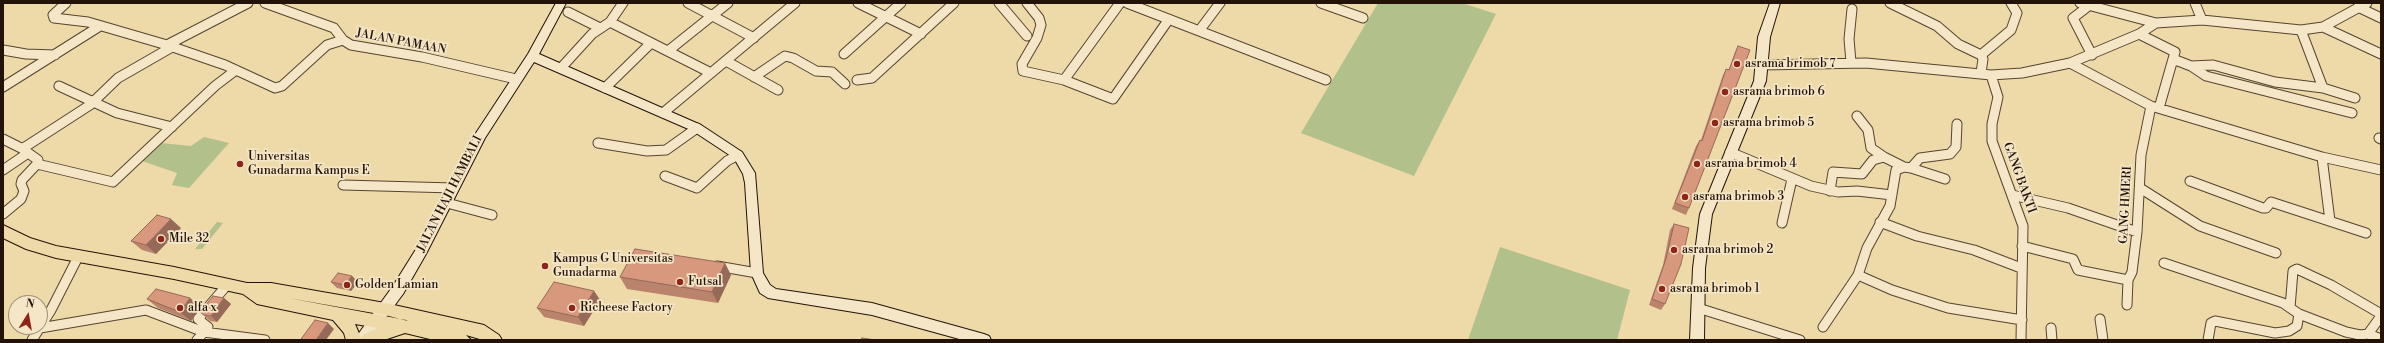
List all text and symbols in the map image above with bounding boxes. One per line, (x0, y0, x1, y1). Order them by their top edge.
street label: JALAN PAMAAN (355, 26, 447, 58)
place label: asrama brimob 7 (1745, 57, 1835, 71)
marker: asrama brimob 7 (1732, 59, 1742, 69)
place label: asrama brimob 6 (1733, 85, 1825, 99)
marker: asrama brimob 6 (1720, 87, 1730, 97)
place label: asrama brimob 5 (1723, 116, 1814, 130)
marker: asrama brimob 5 (1710, 118, 1720, 128)
street label: JALAN HAJI HAMBALI (414, 133, 486, 255)
street label: GANG BAKTI (1999, 140, 2039, 216)
place label: Universitas Gunadarma Kampus E (248, 150, 370, 178)
place label: asrama brimob 4 (1705, 157, 1797, 171)
marker: Universitas Gunadarma Kampus E (235, 159, 245, 169)
marker: asrama brimob 4 (1692, 159, 1702, 169)
street label: GANG HMERI (2117, 166, 2135, 244)
place label: asrama brimob 3 (1693, 190, 1784, 204)
marker: asrama brimob 3 (1680, 192, 1690, 202)
place label: Mile 32 (169, 232, 209, 246)
marker: Mile 32 (156, 234, 166, 244)
place label: asrama brimob 2 (1682, 243, 1773, 257)
marker: asrama brimob 2 (1669, 245, 1679, 255)
place label: Kampus G Universitas Gunadarma (553, 252, 673, 280)
marker: Kampus G Universitas Gunadarma (540, 261, 550, 271)
place label: Futsal (688, 275, 722, 289)
marker: Futsal (675, 277, 685, 287)
place label: Golden Lamian (355, 278, 438, 292)
marker: Golden Lamian (342, 280, 352, 290)
place label: asrama brimob 1 (1670, 282, 1760, 296)
marker: asrama brimob 1 (1657, 284, 1667, 294)
north arrow (8, 295, 48, 335)
text: N (24, 296, 36, 312)
place label: alfa x (188, 301, 217, 315)
place label: Richeese Factory (580, 301, 673, 315)
marker: alfa x (175, 303, 185, 313)
marker: Richeese Factory (567, 303, 577, 313)

